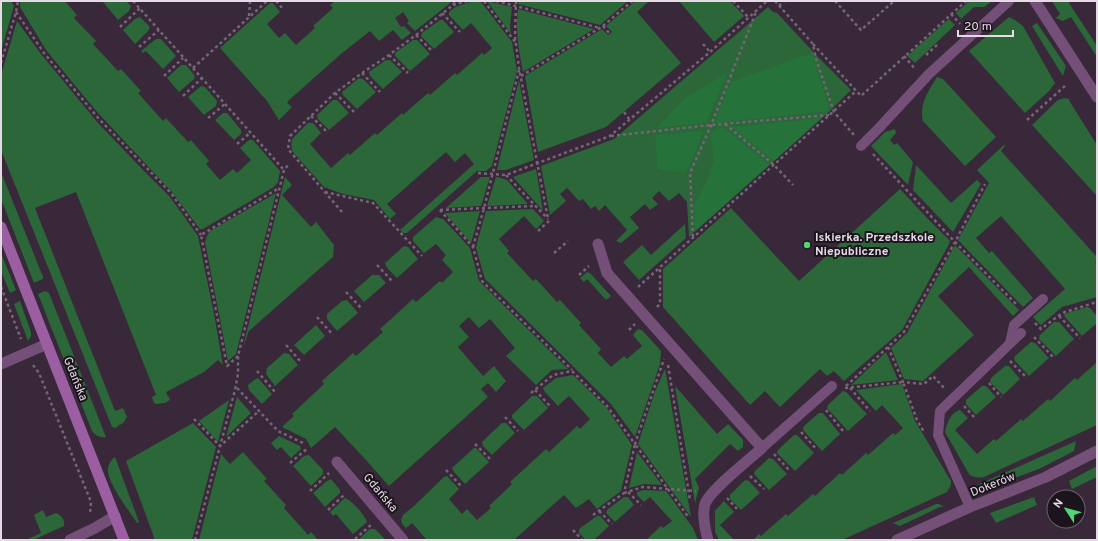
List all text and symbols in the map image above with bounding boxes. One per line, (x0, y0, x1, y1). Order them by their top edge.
scale bar (958, 12, 1013, 38)
text: 20 m (964, 19, 992, 35)
place label: Iskierka. Przedszkole Niepubliczne (815, 230, 934, 260)
marker: Iskierka. Przedszkole Niepubliczne (802, 240, 812, 250)
street label: Gdańska (59, 355, 91, 403)
street label: Dokerów (968, 469, 1018, 501)
street label: Gdańska (359, 470, 401, 516)
north arrow (1046, 489, 1086, 529)
text: N (1051, 496, 1067, 511)

